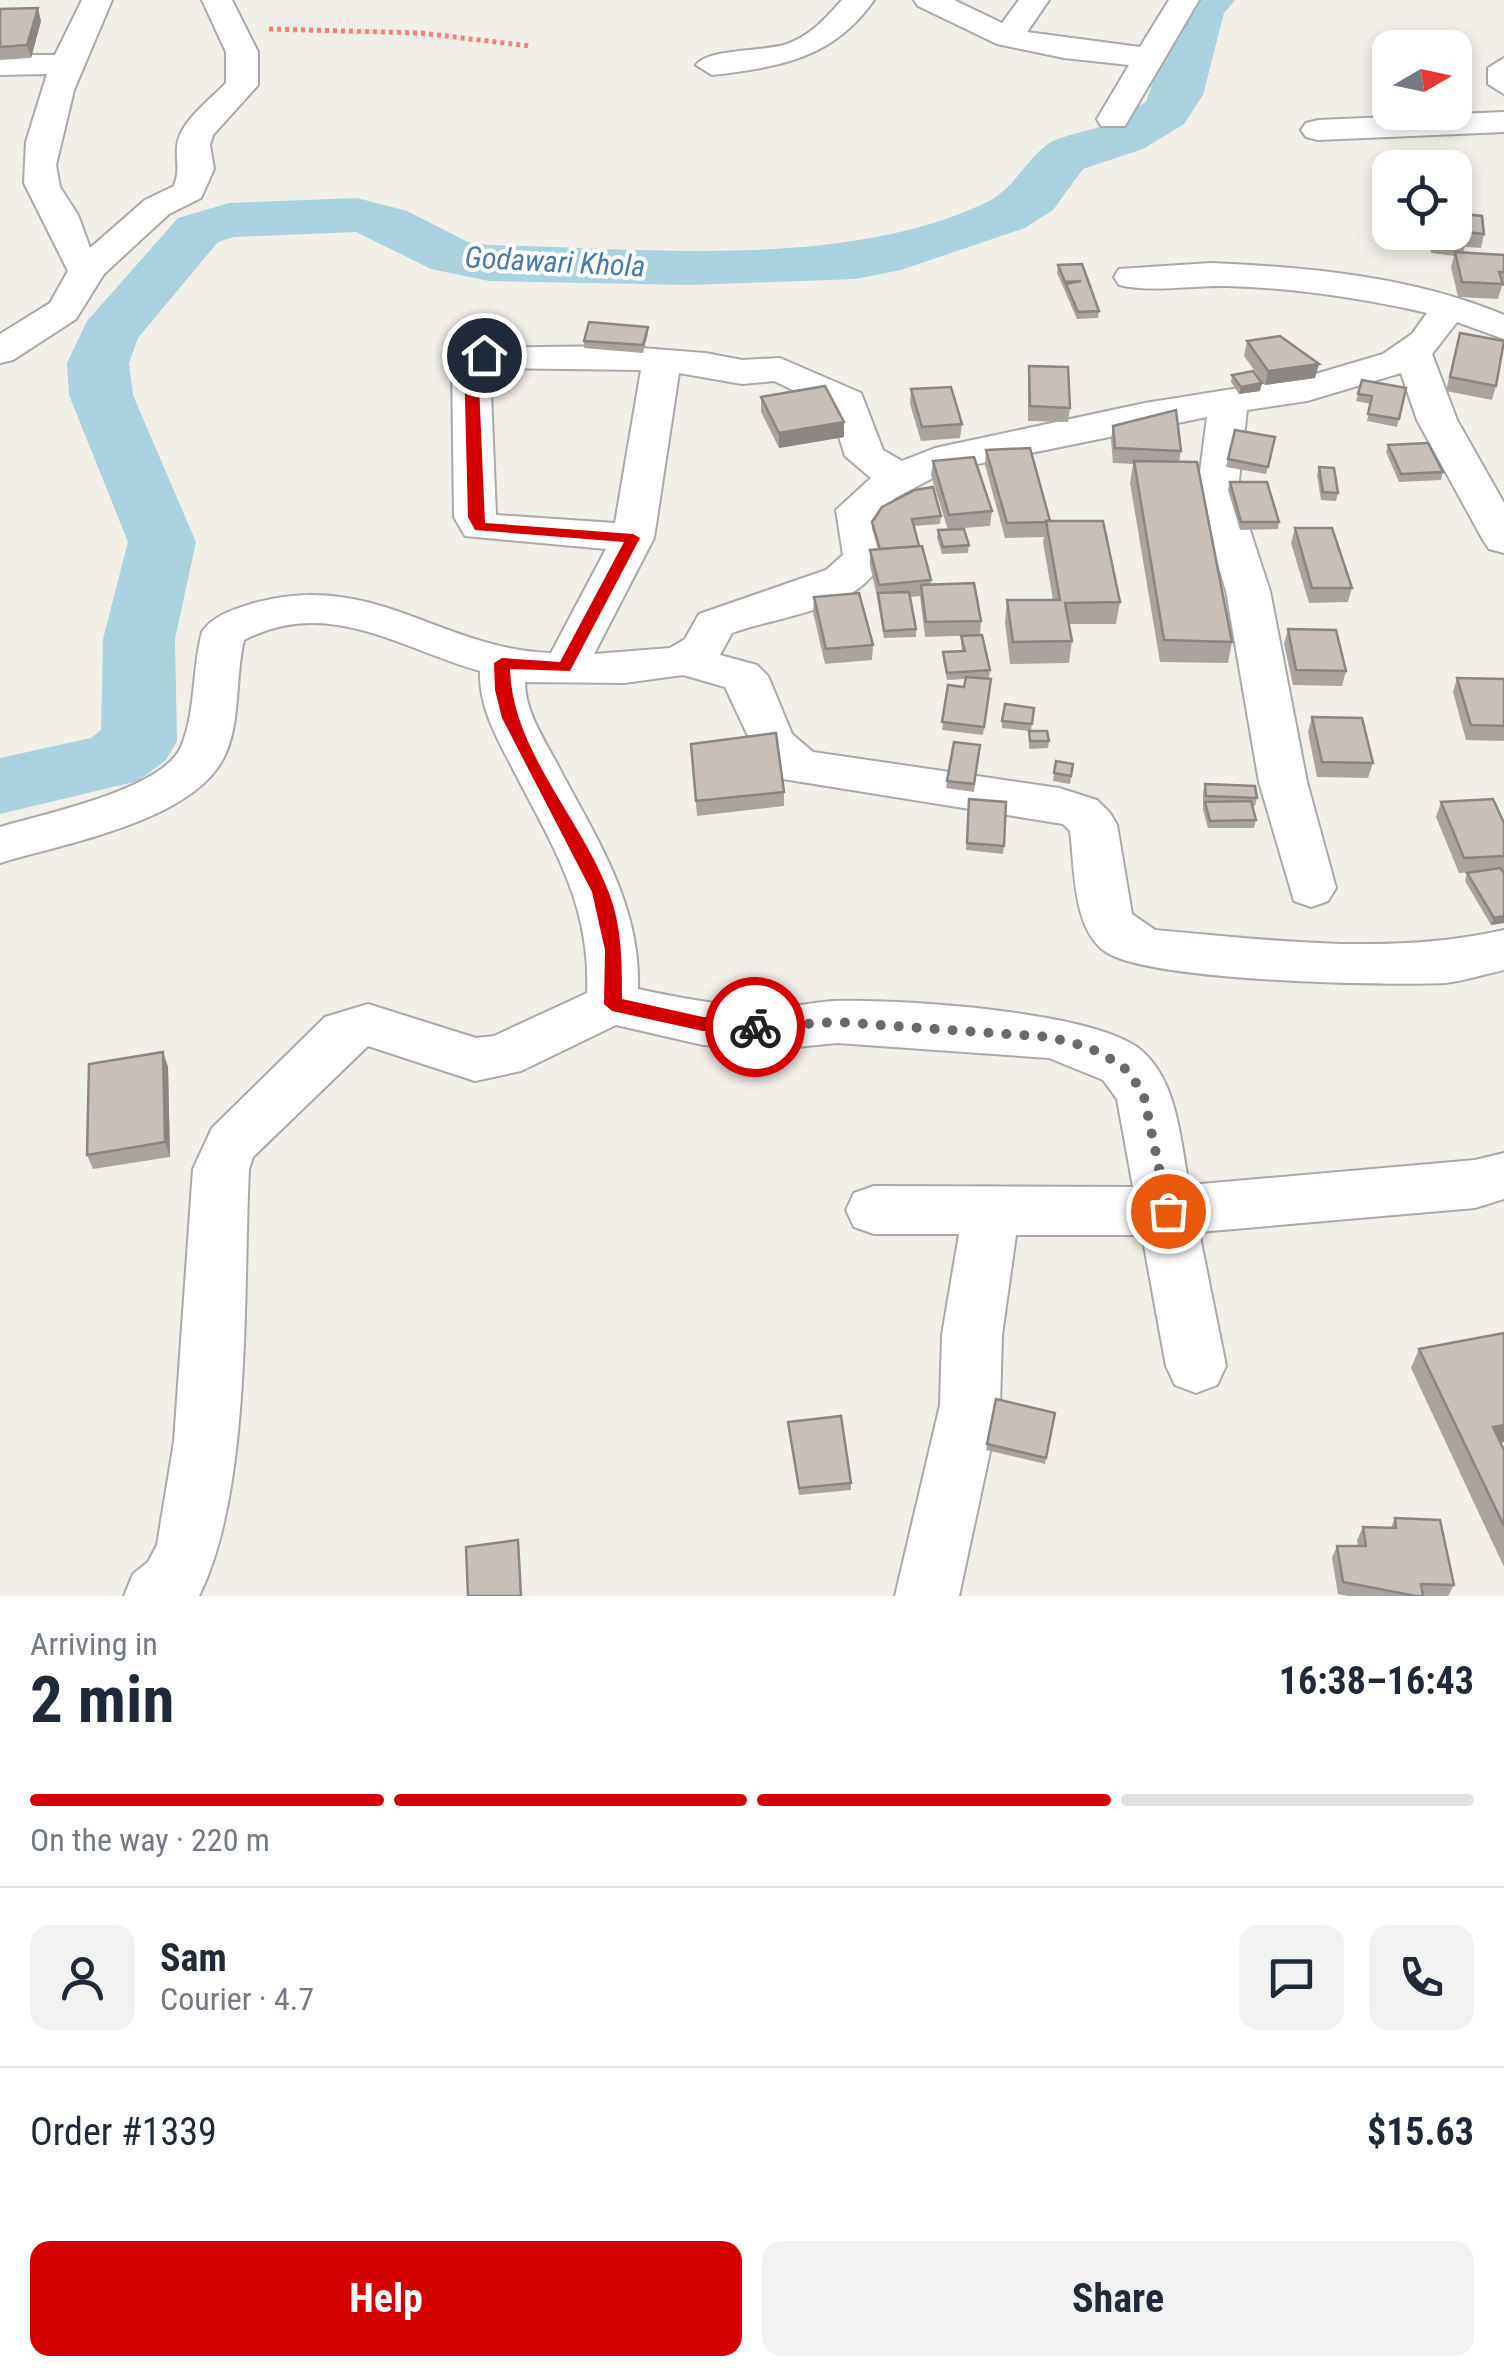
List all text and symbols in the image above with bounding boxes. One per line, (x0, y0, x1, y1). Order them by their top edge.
north arrow (1372, 30, 1472, 130)
map controls (1372, 30, 1472, 250)
button: locate (1372, 150, 1472, 250)
water label: Godawari Khola (464, 239, 646, 284)
pin (442, 313, 527, 398)
icon: home (457, 328, 512, 383)
courier (705, 977, 805, 1077)
icon: bike (728, 1000, 783, 1055)
pin (1126, 1169, 1211, 1254)
icon: bag (1141, 1184, 1196, 1239)
text: Arriving in (30, 1625, 158, 1663)
text: 16:38–16:43 (1279, 1659, 1474, 1703)
text: 2 min (30, 1662, 174, 1738)
text: On the way · 220 m (30, 1821, 270, 1859)
button: person (30, 1925, 135, 2030)
button: chat (1239, 1925, 1344, 2030)
button: phone (1369, 1925, 1474, 2030)
text: Sam (160, 1936, 227, 1980)
text: Courier · 4.7 (160, 1980, 314, 2018)
text: Order #1339 (30, 2110, 217, 2154)
text: $15.63 (1367, 2110, 1474, 2154)
button: Help (30, 2241, 742, 2356)
button: Share (762, 2241, 1474, 2356)

